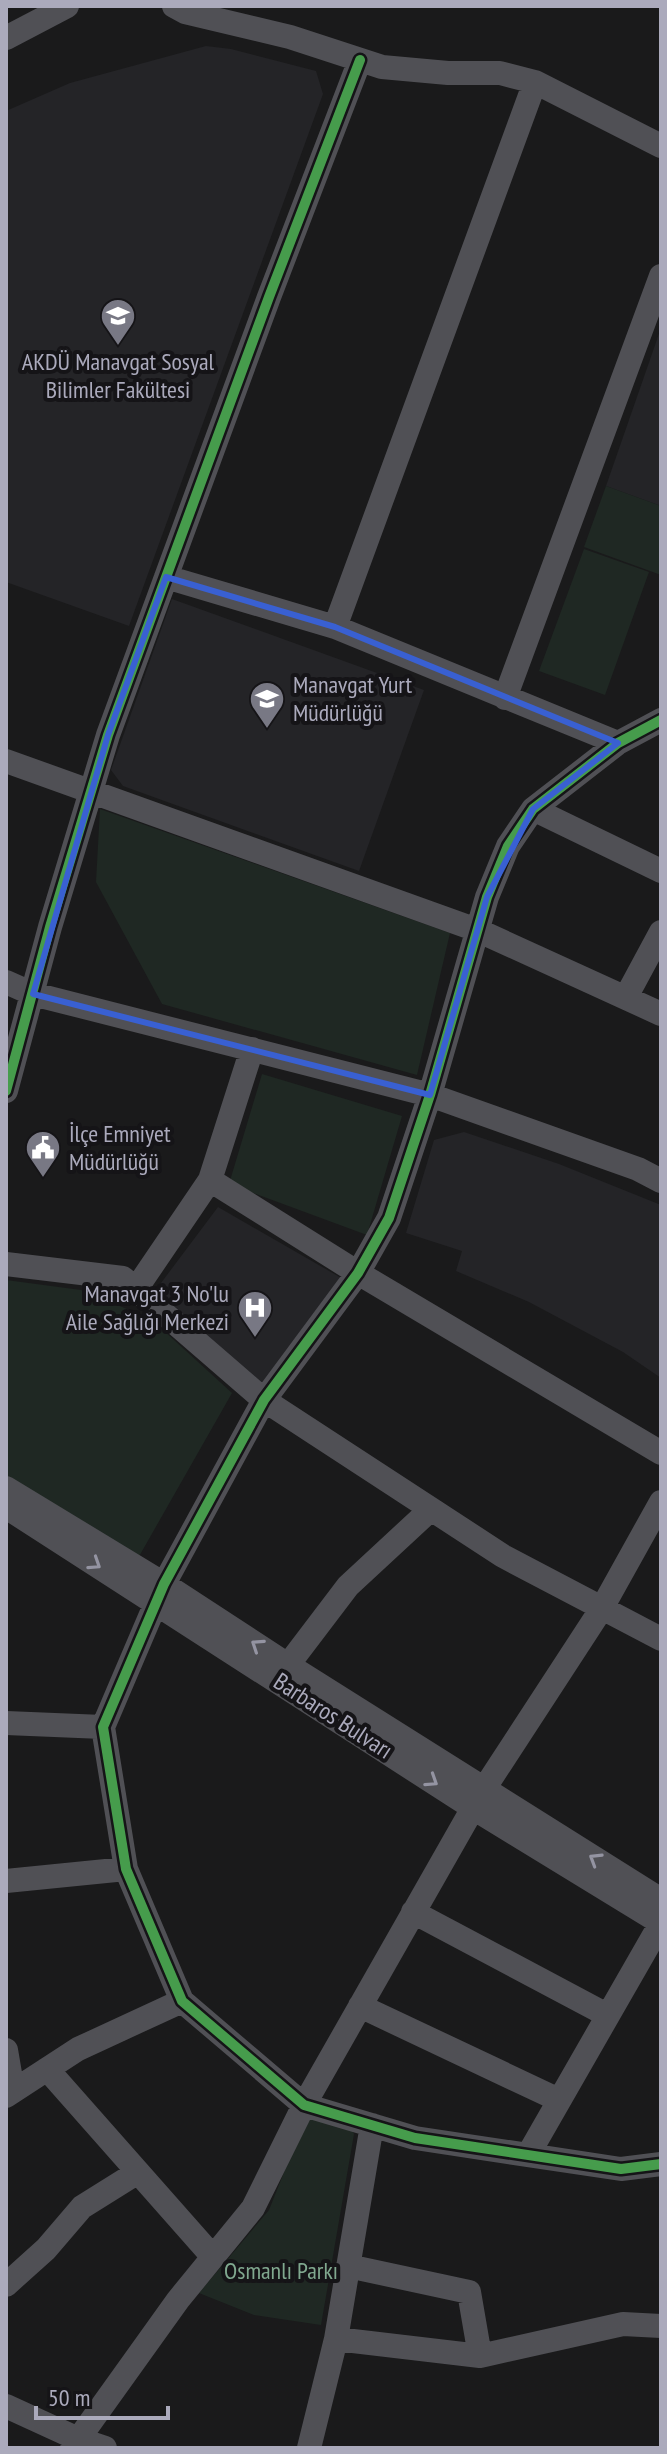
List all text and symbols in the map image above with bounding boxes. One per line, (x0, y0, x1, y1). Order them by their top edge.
school or university icon: AKDÜ Manavgat Sosyal Bilimler Fakültesi (99, 297, 137, 347)
place label: AKDÜ Manavgat Sosyal Bilimler Fakültesi (22, 346, 215, 405)
place label: Manavgat Yurt Müdürlüğü (293, 669, 413, 728)
school or university icon: Manavgat Yurt Müdürlüğü (248, 680, 286, 730)
place label: İlçe Emniyet Müdürlüğü (69, 1118, 171, 1177)
public building icon: İlçe Emniyet Müdürlüğü (24, 1129, 62, 1179)
place label: Manavgat 3 No'lu Aile Sağlığı Merkezi (66, 1278, 229, 1337)
hospital icon: Manavgat 3 No'lu Aile Sağlığı Merkezi (236, 1289, 274, 1339)
one-way arrow (87, 1555, 101, 1570)
one-way arrow (251, 1640, 266, 1655)
street label: Barbaros Bulvarı (268, 1666, 399, 1766)
one-way arrow (423, 1771, 438, 1786)
one-way arrow (589, 1853, 604, 1869)
park label: Osmanlı Parkı (224, 2255, 338, 2286)
scale bar (36, 2370, 168, 2420)
text: 50 m (48, 2382, 90, 2413)

